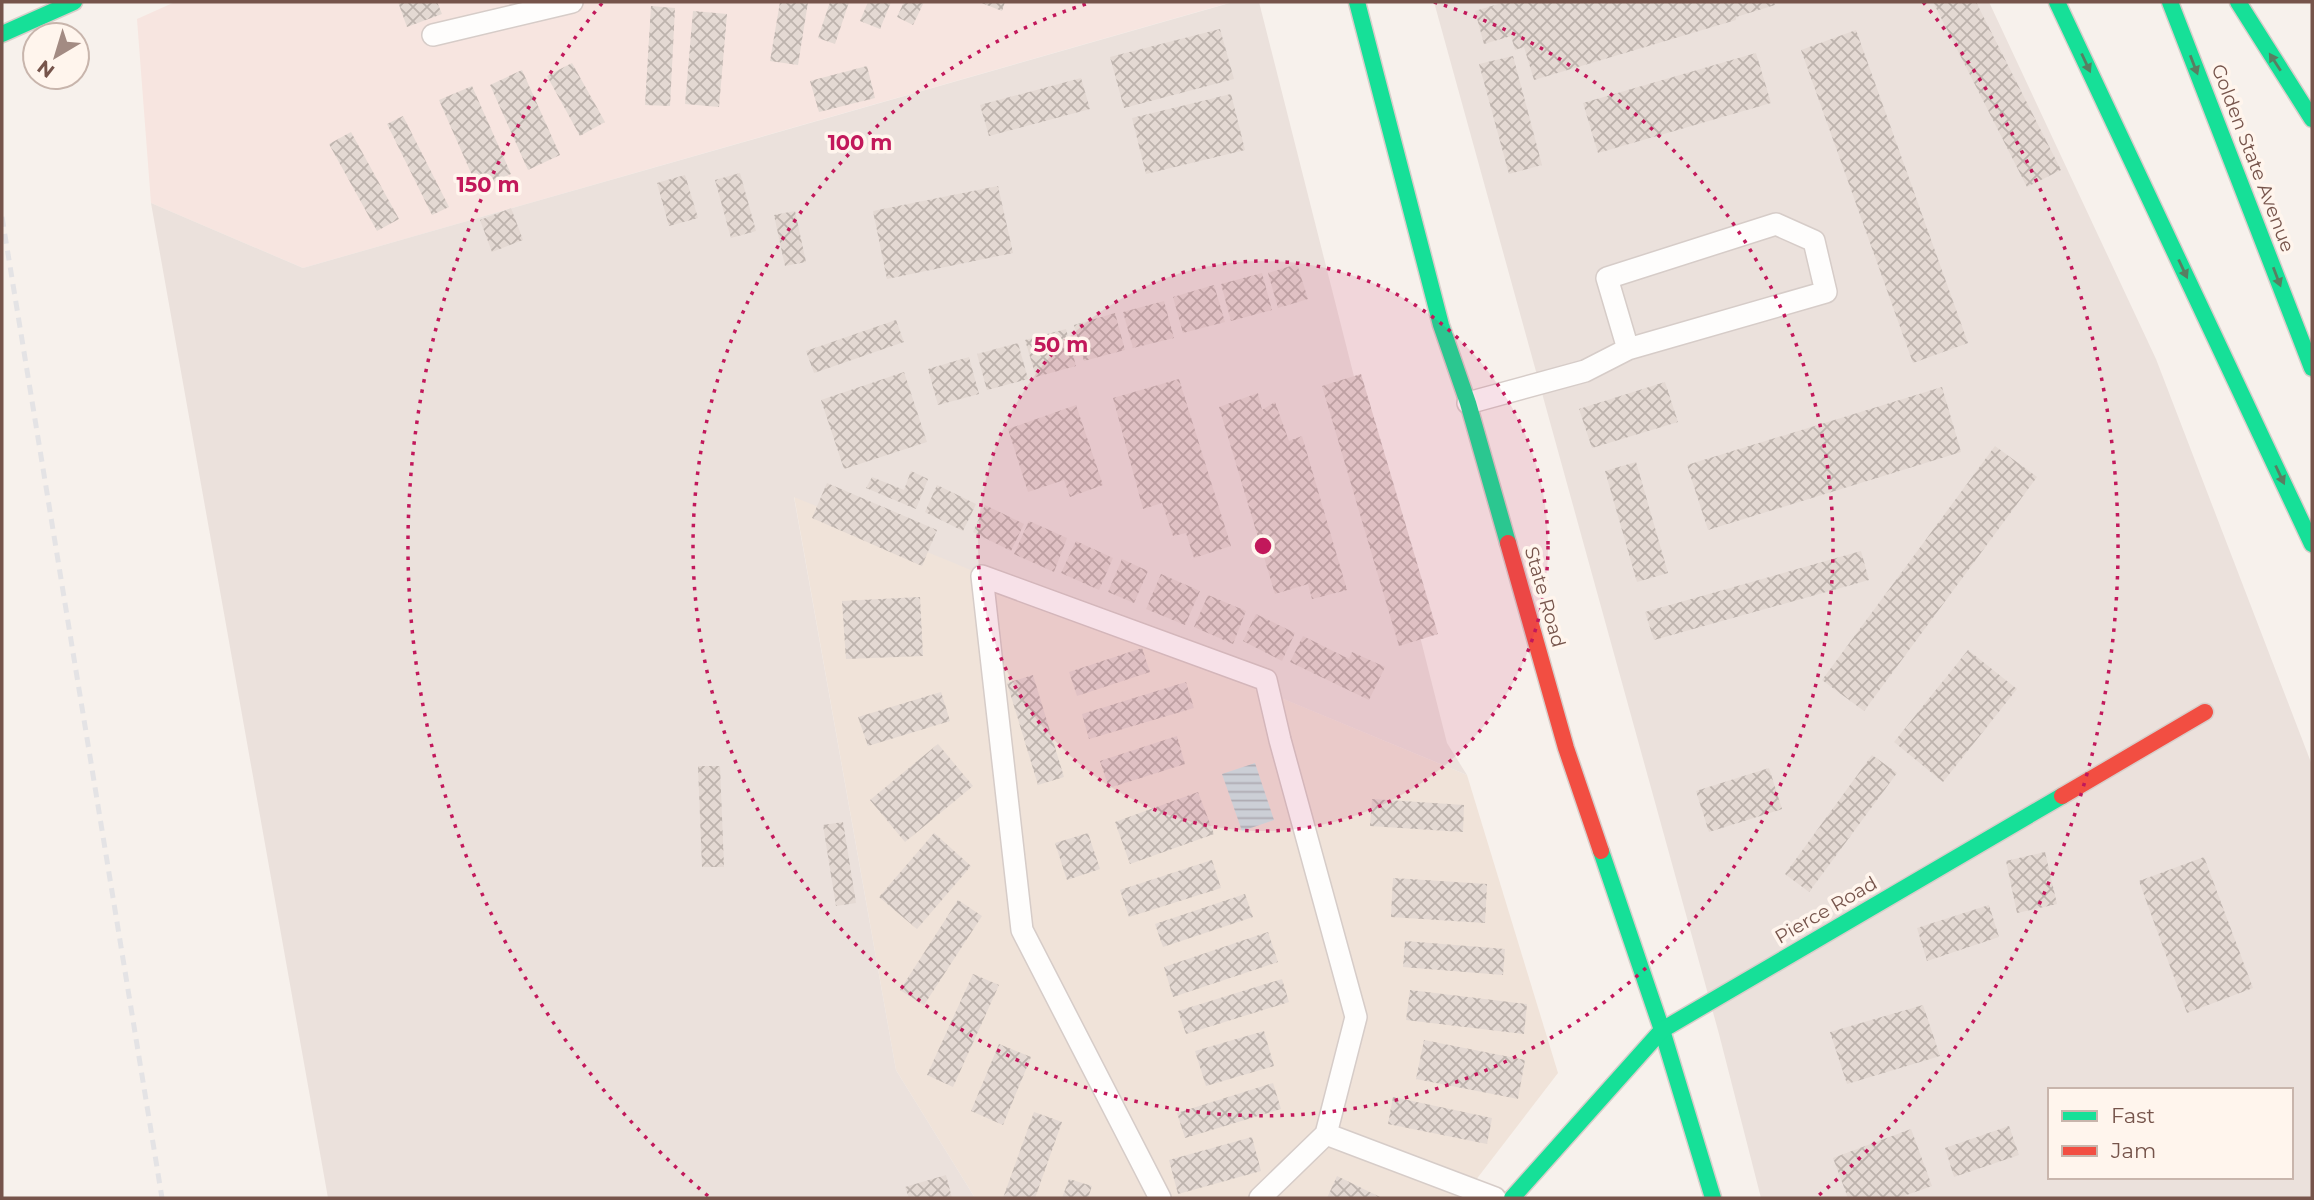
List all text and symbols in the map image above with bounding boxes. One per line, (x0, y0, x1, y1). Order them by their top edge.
north arrow (21, 21, 91, 91)
one-way arrow (2081, 53, 2092, 74)
one-way arrow (2268, 53, 2281, 72)
text: N (33, 55, 59, 83)
one-way arrow (2189, 55, 2200, 76)
street label: Golden State Avenue (2206, 61, 2300, 255)
text: 100 m (828, 130, 892, 155)
text: 150 m (457, 172, 519, 197)
one-way arrow (2177, 259, 2189, 279)
one-way arrow (2271, 267, 2282, 288)
text: 50 m (1034, 332, 1088, 357)
one-way arrow (2274, 465, 2286, 485)
centre of rings (1251, 534, 1275, 558)
street label: State Road (1520, 544, 1570, 650)
street label: Pierce Road (1771, 871, 1881, 949)
legend (2048, 1088, 2293, 1179)
text: Fast (2111, 1103, 2155, 1128)
text: Jam (2110, 1138, 2156, 1163)

